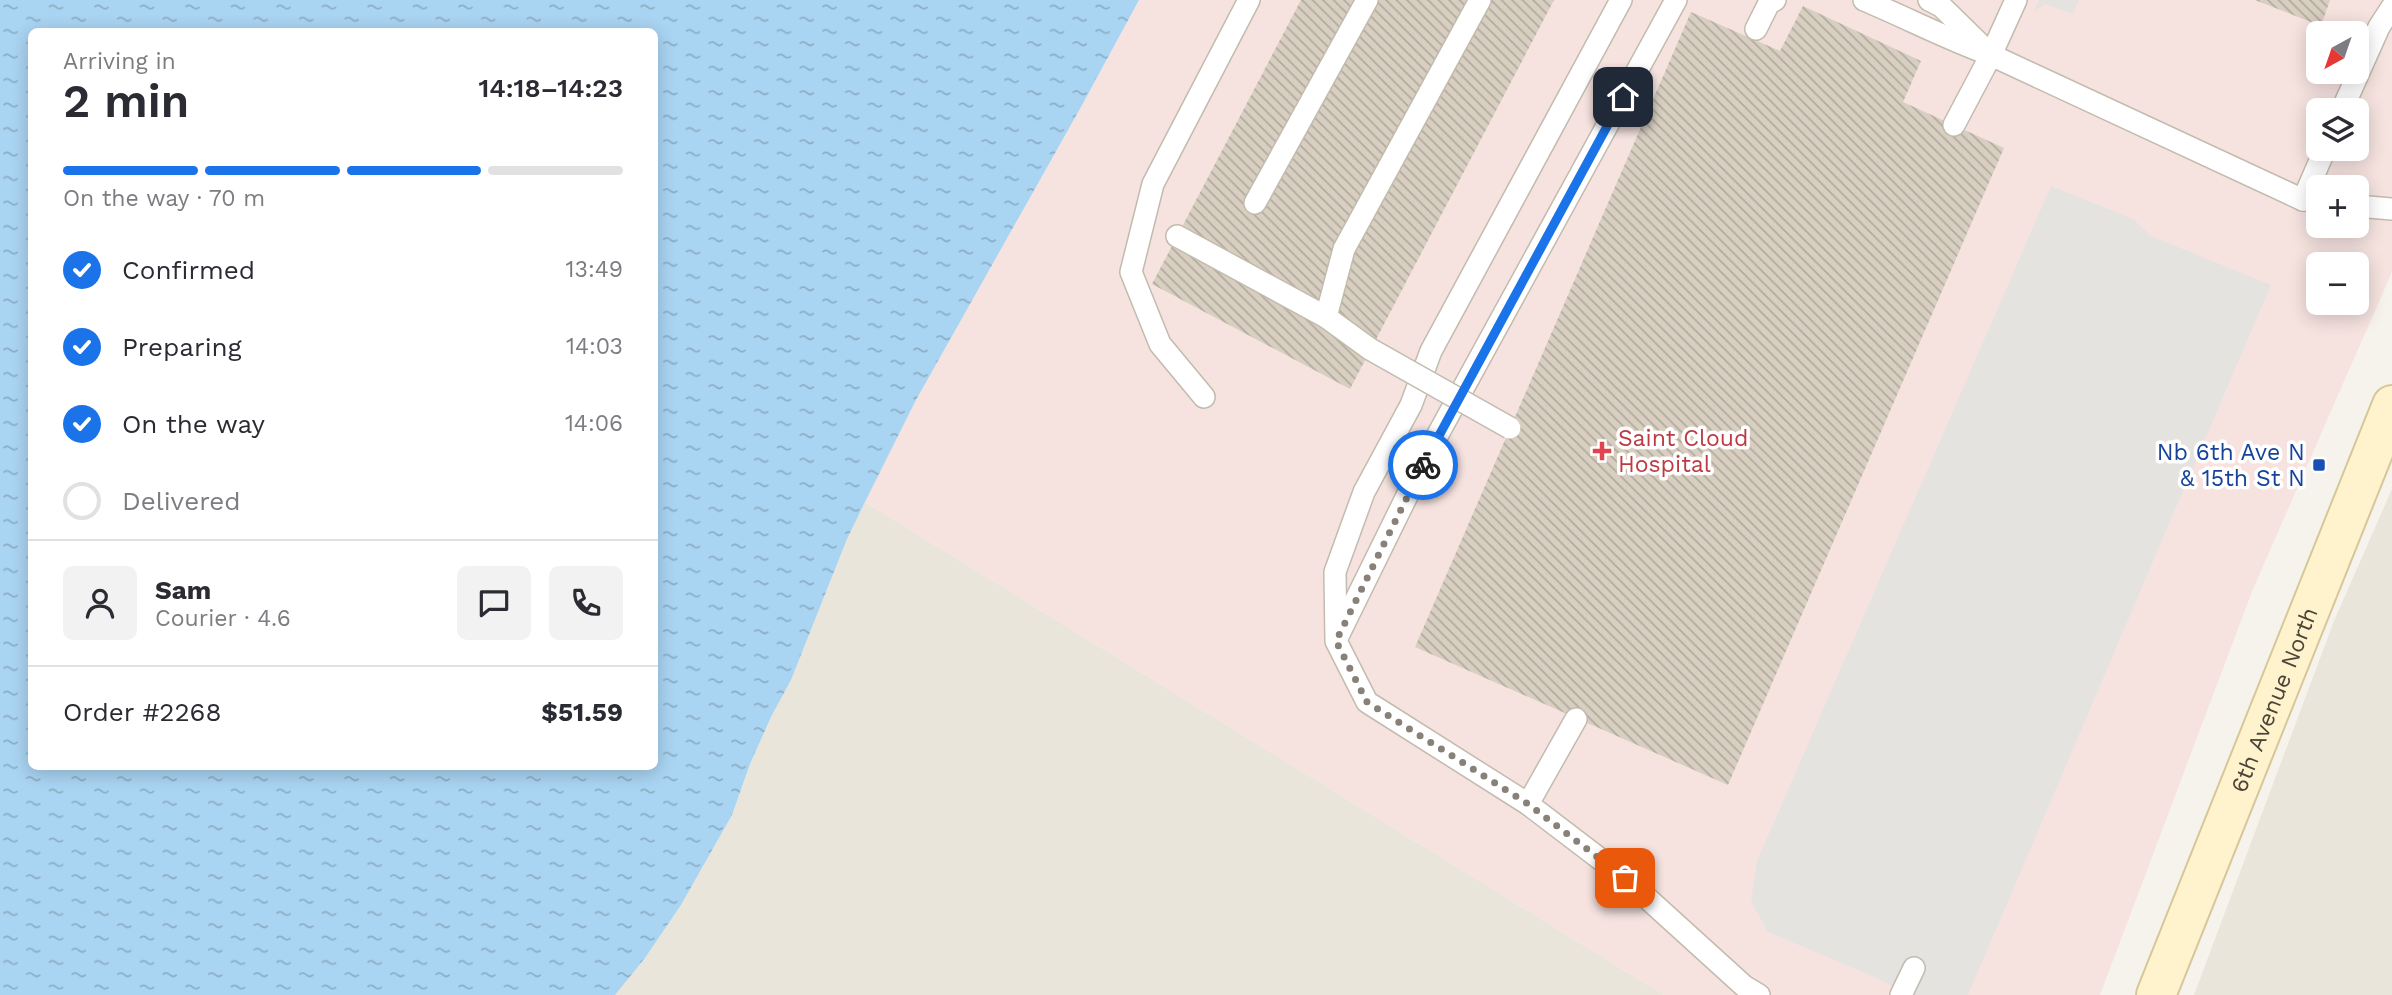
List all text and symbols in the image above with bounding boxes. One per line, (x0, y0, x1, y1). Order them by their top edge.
north arrow (2306, 21, 2370, 84)
map controls (2306, 21, 2369, 315)
text: Arriving in (63, 48, 176, 75)
pin (1593, 67, 1653, 127)
text: 14:18–14:23 (479, 73, 623, 103)
text: 2 min (63, 74, 189, 128)
icon: home (1604, 78, 1642, 116)
button: layers (2306, 98, 2369, 161)
button: + (2306, 175, 2369, 238)
text: On the way · 70 m (63, 185, 265, 212)
icon: check (63, 251, 101, 289)
button: − (2306, 252, 2369, 315)
text: Confirmed (122, 255, 255, 285)
text: 13:49 (566, 256, 623, 283)
icon: check (63, 328, 101, 366)
text: Preparing (122, 332, 242, 362)
text: 14:03 (566, 333, 623, 360)
icon: check (63, 405, 101, 443)
text: On the way (122, 409, 265, 439)
text: 14:06 (565, 410, 623, 437)
place label: Saint Cloud Hospital (1618, 425, 1748, 478)
courier (1388, 430, 1458, 500)
place label: Nb 6th Ave N & 15th St N (2157, 439, 2305, 492)
marker: Saint Cloud Hospital (1592, 441, 1612, 461)
icon: bike (1404, 446, 1442, 484)
marker: Nb 6th Ave N & 15th St N (2311, 457, 2327, 473)
text: Delivered (122, 486, 241, 516)
button: person (63, 566, 137, 640)
button: chat (457, 566, 531, 640)
button: phone (549, 566, 623, 640)
text: Sam (155, 575, 211, 605)
street label: 6th Avenue North (2225, 603, 2324, 796)
text: Courier · 4.6 (155, 605, 291, 632)
text: Order #2268 (63, 697, 221, 727)
text: $51.59 (541, 697, 623, 727)
pin (1595, 848, 1655, 908)
icon: bag (1606, 859, 1644, 897)

